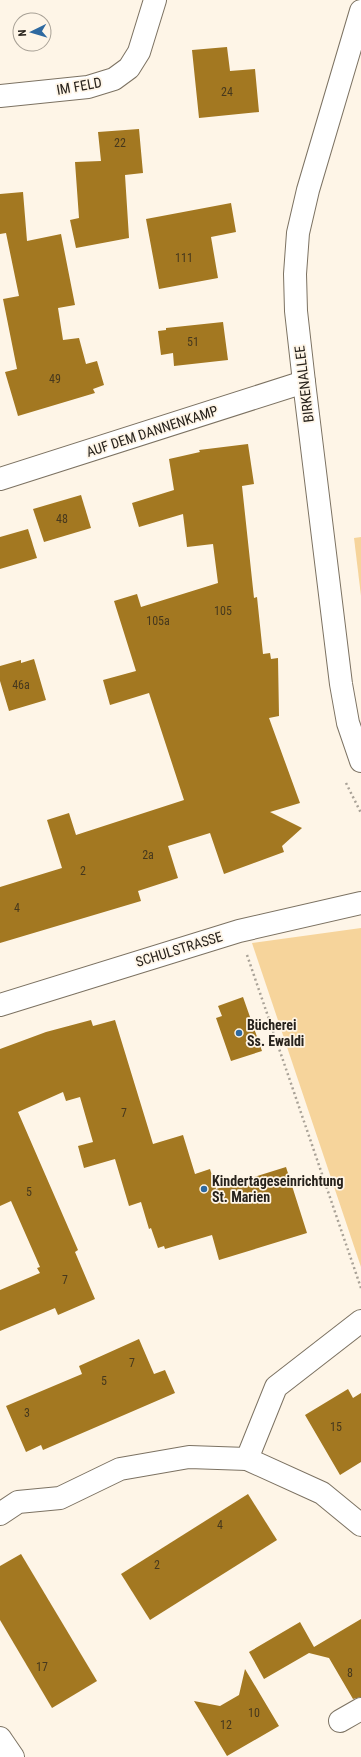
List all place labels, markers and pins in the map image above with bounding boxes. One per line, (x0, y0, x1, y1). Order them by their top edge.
place label: Bücherei Ss. Ewaldi (247, 1017, 304, 1049)
marker: Bücherei Ss. Ewaldi (234, 1028, 244, 1038)
place label: Kindertageseinrichtung St. Marien (212, 1173, 344, 1205)
marker: Kindertageseinrichtung St. Marien (199, 1184, 209, 1194)

